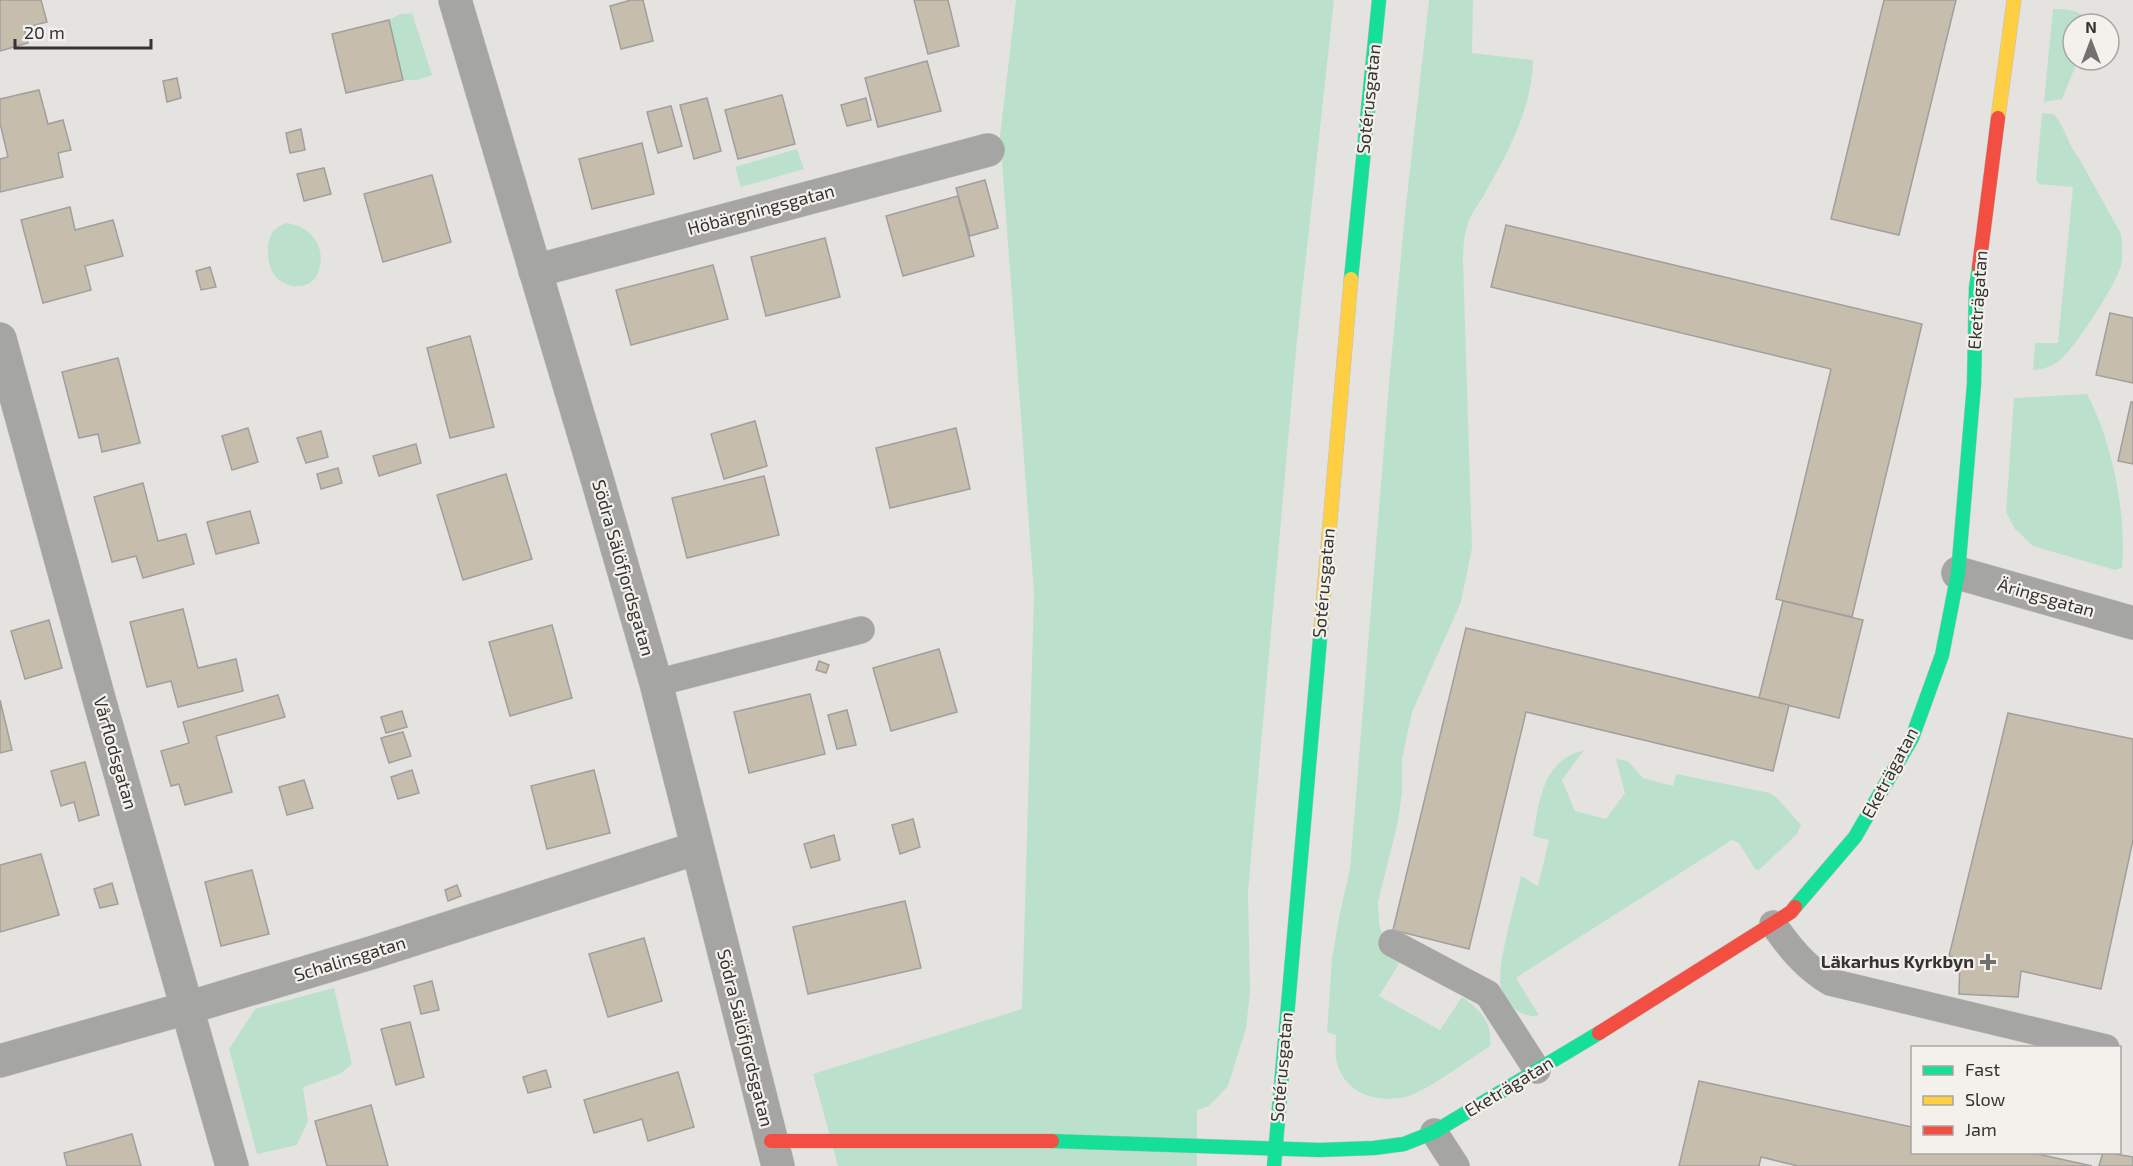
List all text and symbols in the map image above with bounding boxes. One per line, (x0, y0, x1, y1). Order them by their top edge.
scale bar (15, 12, 152, 50)
north arrow (2061, 12, 2121, 72)
text: N (2085, 17, 2097, 36)
text: 20 m (24, 21, 65, 43)
street label: Sotérusgatan (1351, 43, 1385, 155)
street label: Höbärgningsgatan (685, 179, 837, 239)
street label: Eketrägatan (1963, 249, 1991, 350)
street label: Södra Sälöfjordsgatan (588, 477, 660, 658)
street label: Sotérusgatan (1307, 527, 1339, 639)
street label: Äringsgatan (1995, 573, 2097, 621)
street label: Vårflodsgatan (89, 694, 143, 812)
street label: Eketrägatan (1856, 723, 1922, 822)
street label: Schalinsgatan (291, 931, 408, 985)
street label: Södra Sälöfjordsgatan (713, 947, 779, 1129)
place label: Läkarhus Kyrkbyn (1821, 950, 1974, 972)
marker: Läkarhus Kyrkbyn (1979, 953, 1997, 971)
street label: Sotérusgatan (1265, 1011, 1297, 1123)
legend (1911, 1046, 2121, 1154)
street label: Eketrägatan (1460, 1051, 1557, 1121)
text: Fast (1965, 1058, 2000, 1080)
text: Slow (1965, 1088, 2006, 1110)
text: Jam (1965, 1118, 1997, 1140)

